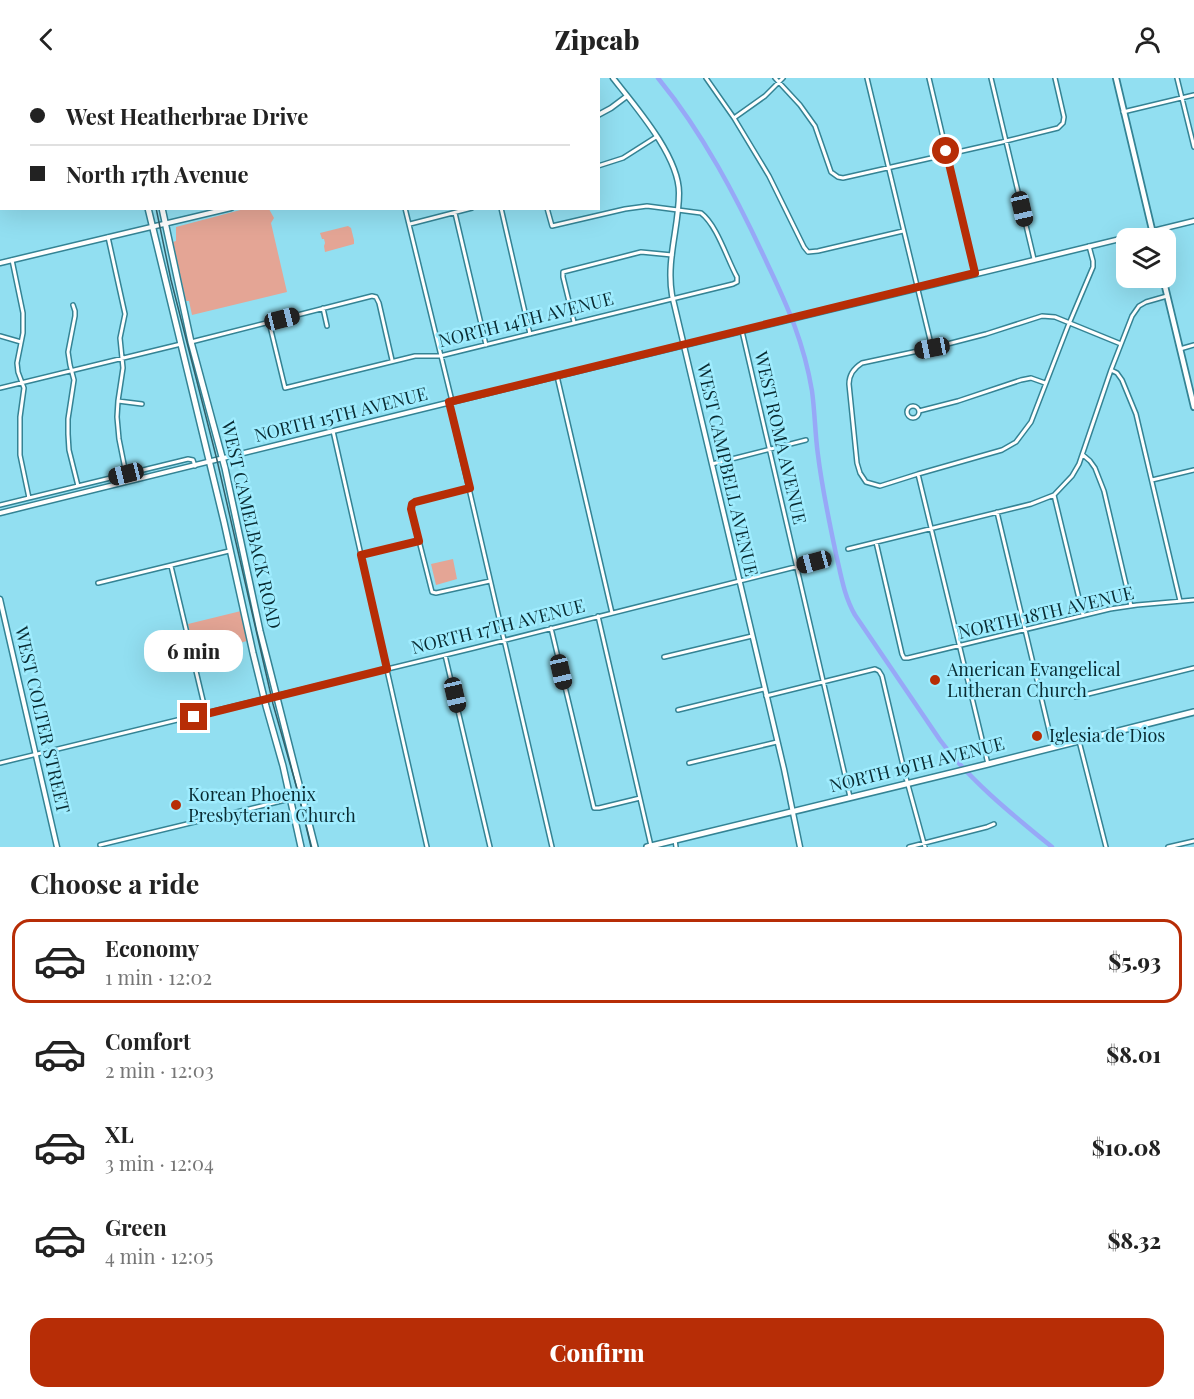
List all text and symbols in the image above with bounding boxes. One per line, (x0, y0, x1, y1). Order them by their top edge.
text: Zipcab (554, 21, 640, 57)
icon: back (30, 23, 63, 56)
icon: person (1131, 23, 1164, 56)
text: West Heatherbrae Drive (66, 101, 308, 131)
route start (932, 137, 959, 164)
text: North 17th Avenue (66, 159, 249, 189)
car (1009, 189, 1035, 229)
map controls (1116, 228, 1176, 288)
button: layers (1116, 228, 1176, 288)
street label: NORTH 14TH AVENUE (436, 286, 616, 352)
car (262, 306, 302, 332)
car (913, 336, 951, 360)
street label: WEST ROMA AVENUE (749, 348, 813, 527)
street label: WEST CAMPBELL AVENUE (692, 360, 764, 578)
street label: NORTH 15TH AVENUE (252, 381, 430, 447)
street label: WEST CAMELBACK ROAD (216, 418, 288, 631)
car (106, 461, 146, 487)
car (794, 549, 834, 575)
street label: NORTH 18TH AVENUE (955, 580, 1136, 644)
street label: NORTH 17TH AVENUE (409, 593, 587, 659)
street label: WEST COLTER STREET (10, 623, 76, 815)
callout: 6 min (144, 630, 244, 672)
text: 6 min (167, 637, 220, 664)
car (548, 652, 574, 692)
place label: American Evangelical Lutheran Church (946, 657, 1121, 702)
marker: American Evangelical Lutheran Church (928, 673, 942, 687)
car (442, 675, 468, 715)
route end (180, 703, 207, 730)
place label: Iglesia de Dios (1049, 723, 1165, 747)
marker: Iglesia de Dios (1030, 729, 1044, 743)
street label: NORTH 19TH AVENUE (827, 731, 1007, 797)
place label: Korean Phoenix Presbyterian Church (188, 782, 356, 827)
marker: Korean Phoenix Presbyterian Church (169, 798, 183, 812)
text: Choose a ride (30, 865, 199, 901)
text: Economy (105, 933, 199, 963)
icon: car (33, 934, 87, 988)
text: $5.93 (1108, 946, 1161, 976)
text: 1 min · 12:02 (105, 963, 212, 990)
text: Comfort (105, 1026, 191, 1056)
icon: car (33, 1027, 87, 1081)
text: $8.01 (1106, 1039, 1161, 1069)
text: 2 min · 12:03 (105, 1056, 214, 1083)
text: XL (105, 1119, 134, 1149)
icon: car (33, 1120, 87, 1174)
text: $10.08 (1092, 1132, 1161, 1162)
text: 3 min · 12:04 (105, 1149, 214, 1176)
text: Green (105, 1212, 167, 1242)
icon: car (33, 1213, 87, 1267)
text: $8.32 (1107, 1225, 1161, 1255)
text: 4 min · 12:05 (105, 1242, 213, 1269)
button: Confirm (30, 1318, 1164, 1387)

